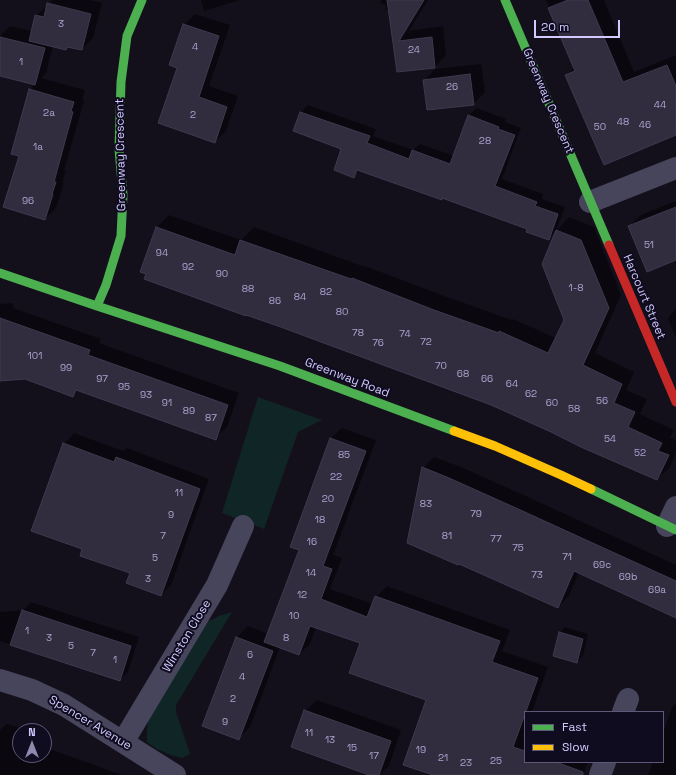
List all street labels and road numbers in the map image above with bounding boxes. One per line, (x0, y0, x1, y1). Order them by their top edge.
street label: Greenway Crescent (519, 46, 577, 156)
street label: Greenway Crescent (113, 98, 129, 212)
street label: Harcourt Street (620, 252, 668, 342)
street label: Greenway Road (302, 355, 392, 401)
street label: Winston Close (160, 597, 214, 675)
street label: Spencer Avenue (46, 693, 134, 753)

